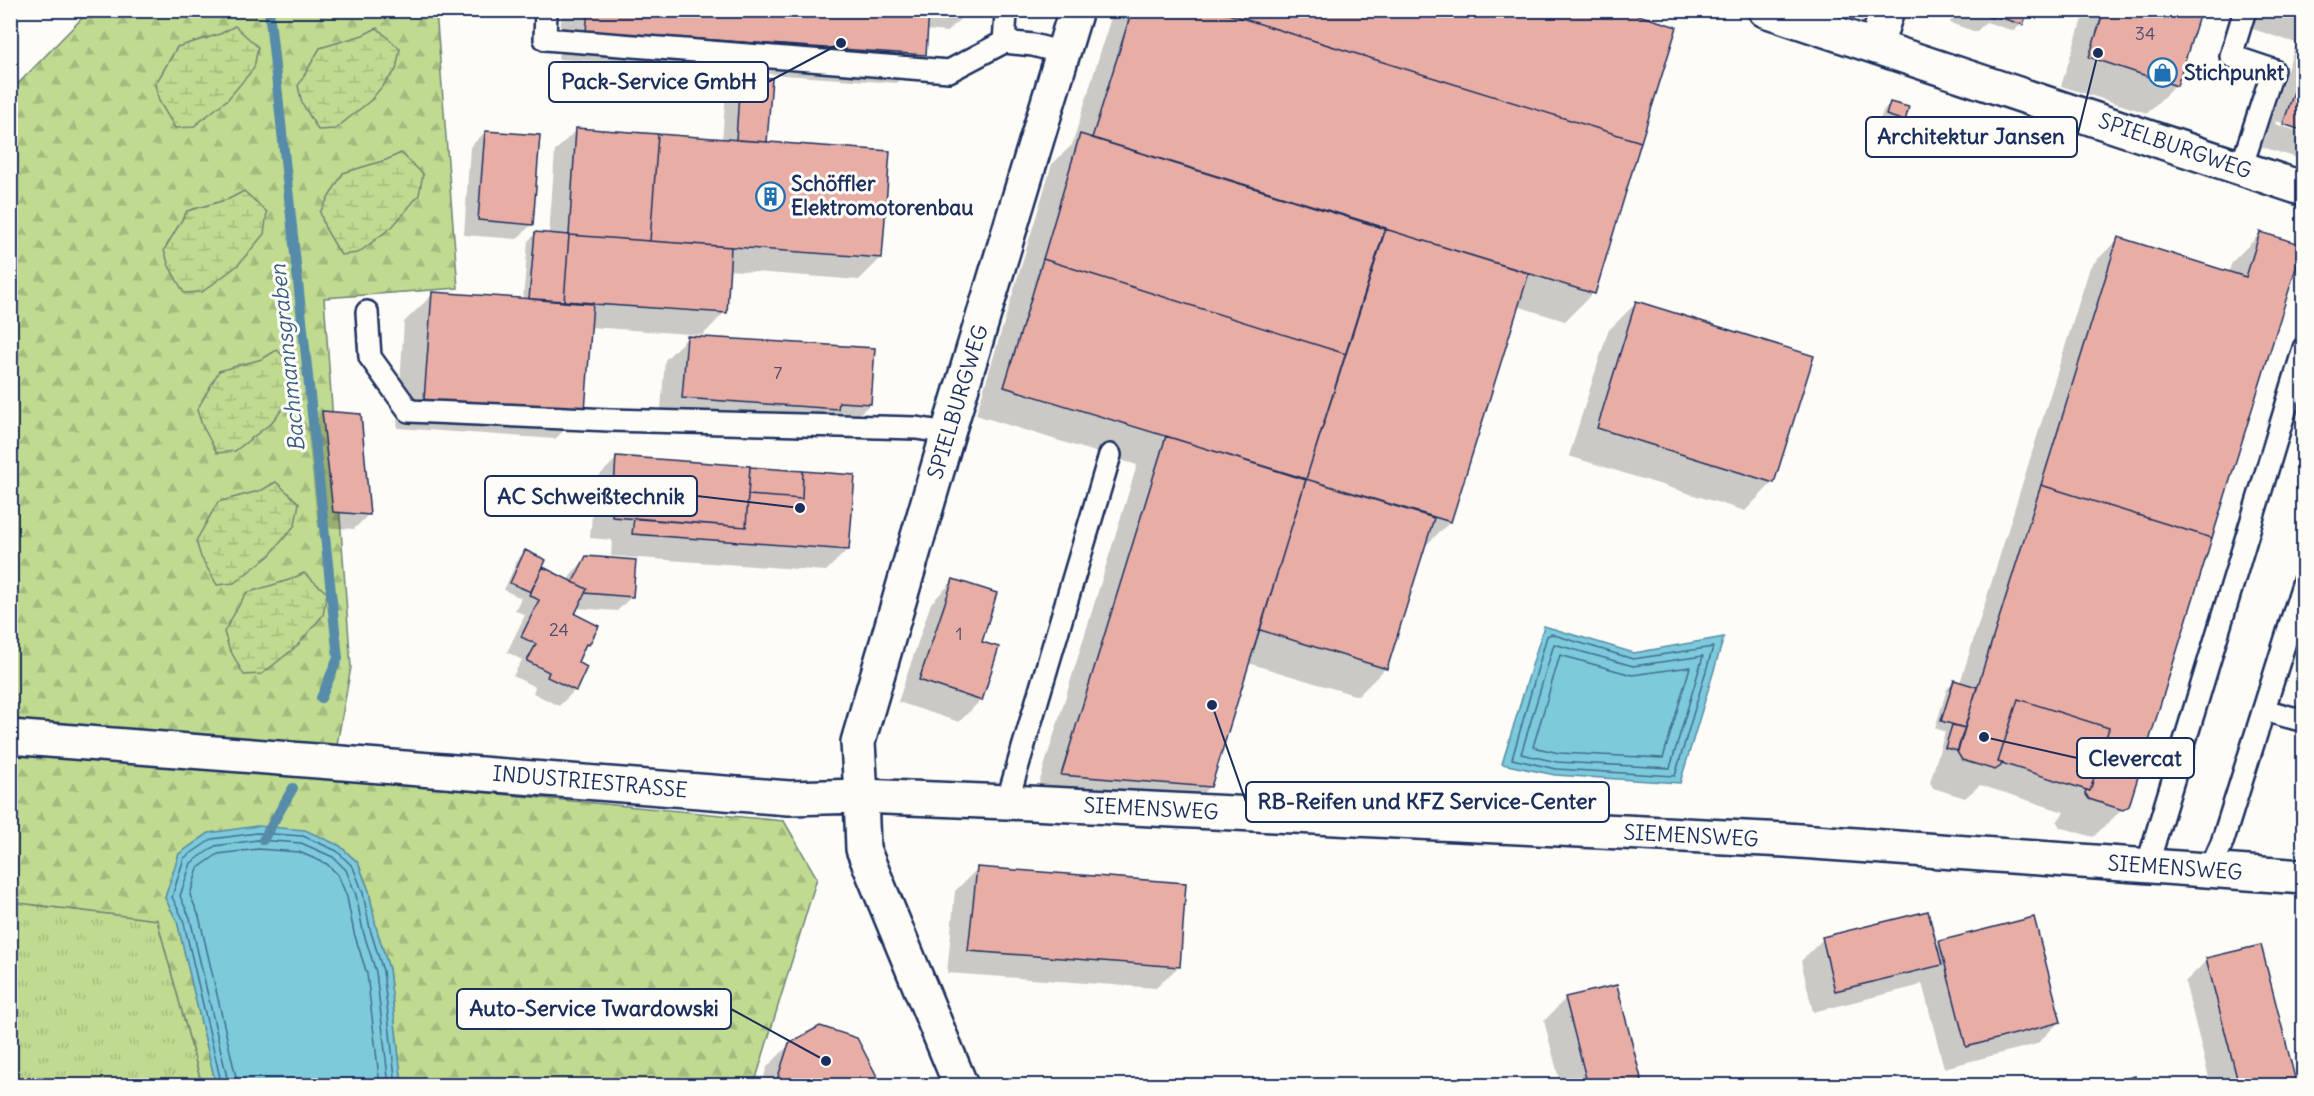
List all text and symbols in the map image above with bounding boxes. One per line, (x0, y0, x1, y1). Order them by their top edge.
house number: 34 (2135, 22, 2155, 45)
shop icon: Stichpunkt (2147, 57, 2179, 89)
place label: Stichpunkt (2184, 59, 2285, 86)
callout: Pack-Service GmbH (549, 62, 768, 102)
text: Pack-Service GmbH (561, 67, 757, 95)
street label: SPIELBURGWEG (2095, 107, 2255, 184)
callout: Architektur Jansen (1866, 117, 2077, 157)
text: Architektur Jansen (1877, 122, 2065, 150)
place label: Schöffler Elektromotorenbau (791, 170, 973, 221)
building icon: Schöffler Elektromotorenbau (754, 180, 786, 212)
water label: Bachmannsgraben (263, 262, 311, 453)
street label: SPIELBURGWEG (921, 321, 994, 482)
house number: 7 (774, 361, 783, 384)
callout: AC Schweißtechnik (485, 476, 697, 516)
text: AC Schweißtechnik (497, 482, 685, 510)
house number: 24 (549, 618, 569, 641)
house number: 1 (955, 622, 963, 645)
callout: Clevercat (2077, 738, 2194, 778)
text: Clevercat (2088, 744, 2182, 772)
street label: INDUSTRIESTRASSE (492, 760, 689, 803)
callout: RB-Reifen und KFZ Service-Center (1246, 782, 1609, 822)
text: RB-Reifen und KFZ Service-Center (1257, 787, 1598, 815)
street label: SIEMENSWEG (1083, 791, 1219, 826)
street label: SIEMENSWEG (1623, 818, 1759, 853)
street label: SIEMENSWEG (2107, 849, 2243, 886)
callout: Auto-Service Twardowski (457, 989, 731, 1029)
text: Auto-Service Twardowski (469, 994, 719, 1022)

